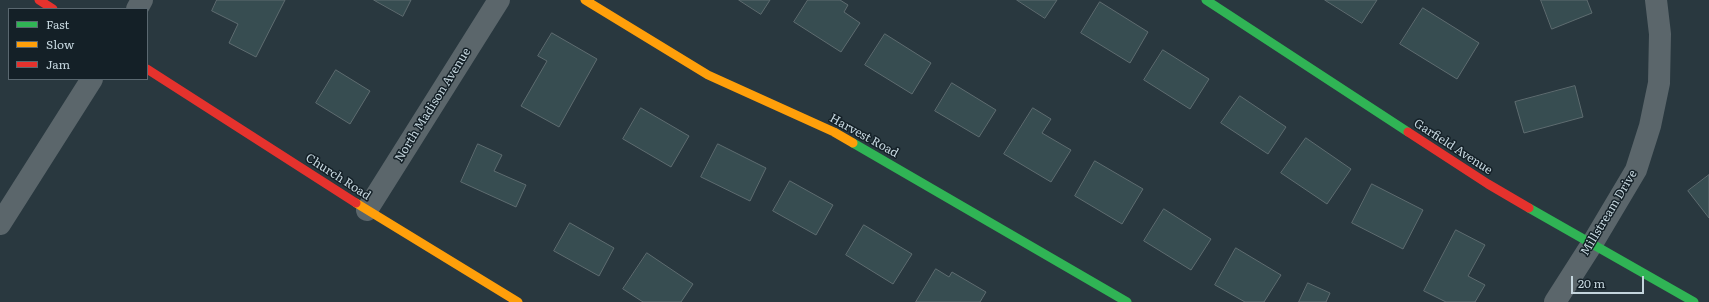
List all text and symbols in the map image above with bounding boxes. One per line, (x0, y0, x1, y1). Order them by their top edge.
legend (8, 8, 148, 80)
text: Fast (46, 15, 69, 33)
text: Slow (46, 35, 74, 53)
street label: North Madison Avenue (392, 45, 474, 165)
text: Jam (46, 55, 70, 73)
street label: Harvest Road (827, 111, 901, 161)
street label: Garfield Avenue (1411, 116, 1495, 178)
street label: Church Road (303, 151, 373, 203)
street label: Millstream Drive (1578, 167, 1640, 259)
scale bar (1573, 268, 1646, 294)
text: 20 m (1578, 274, 1605, 292)

